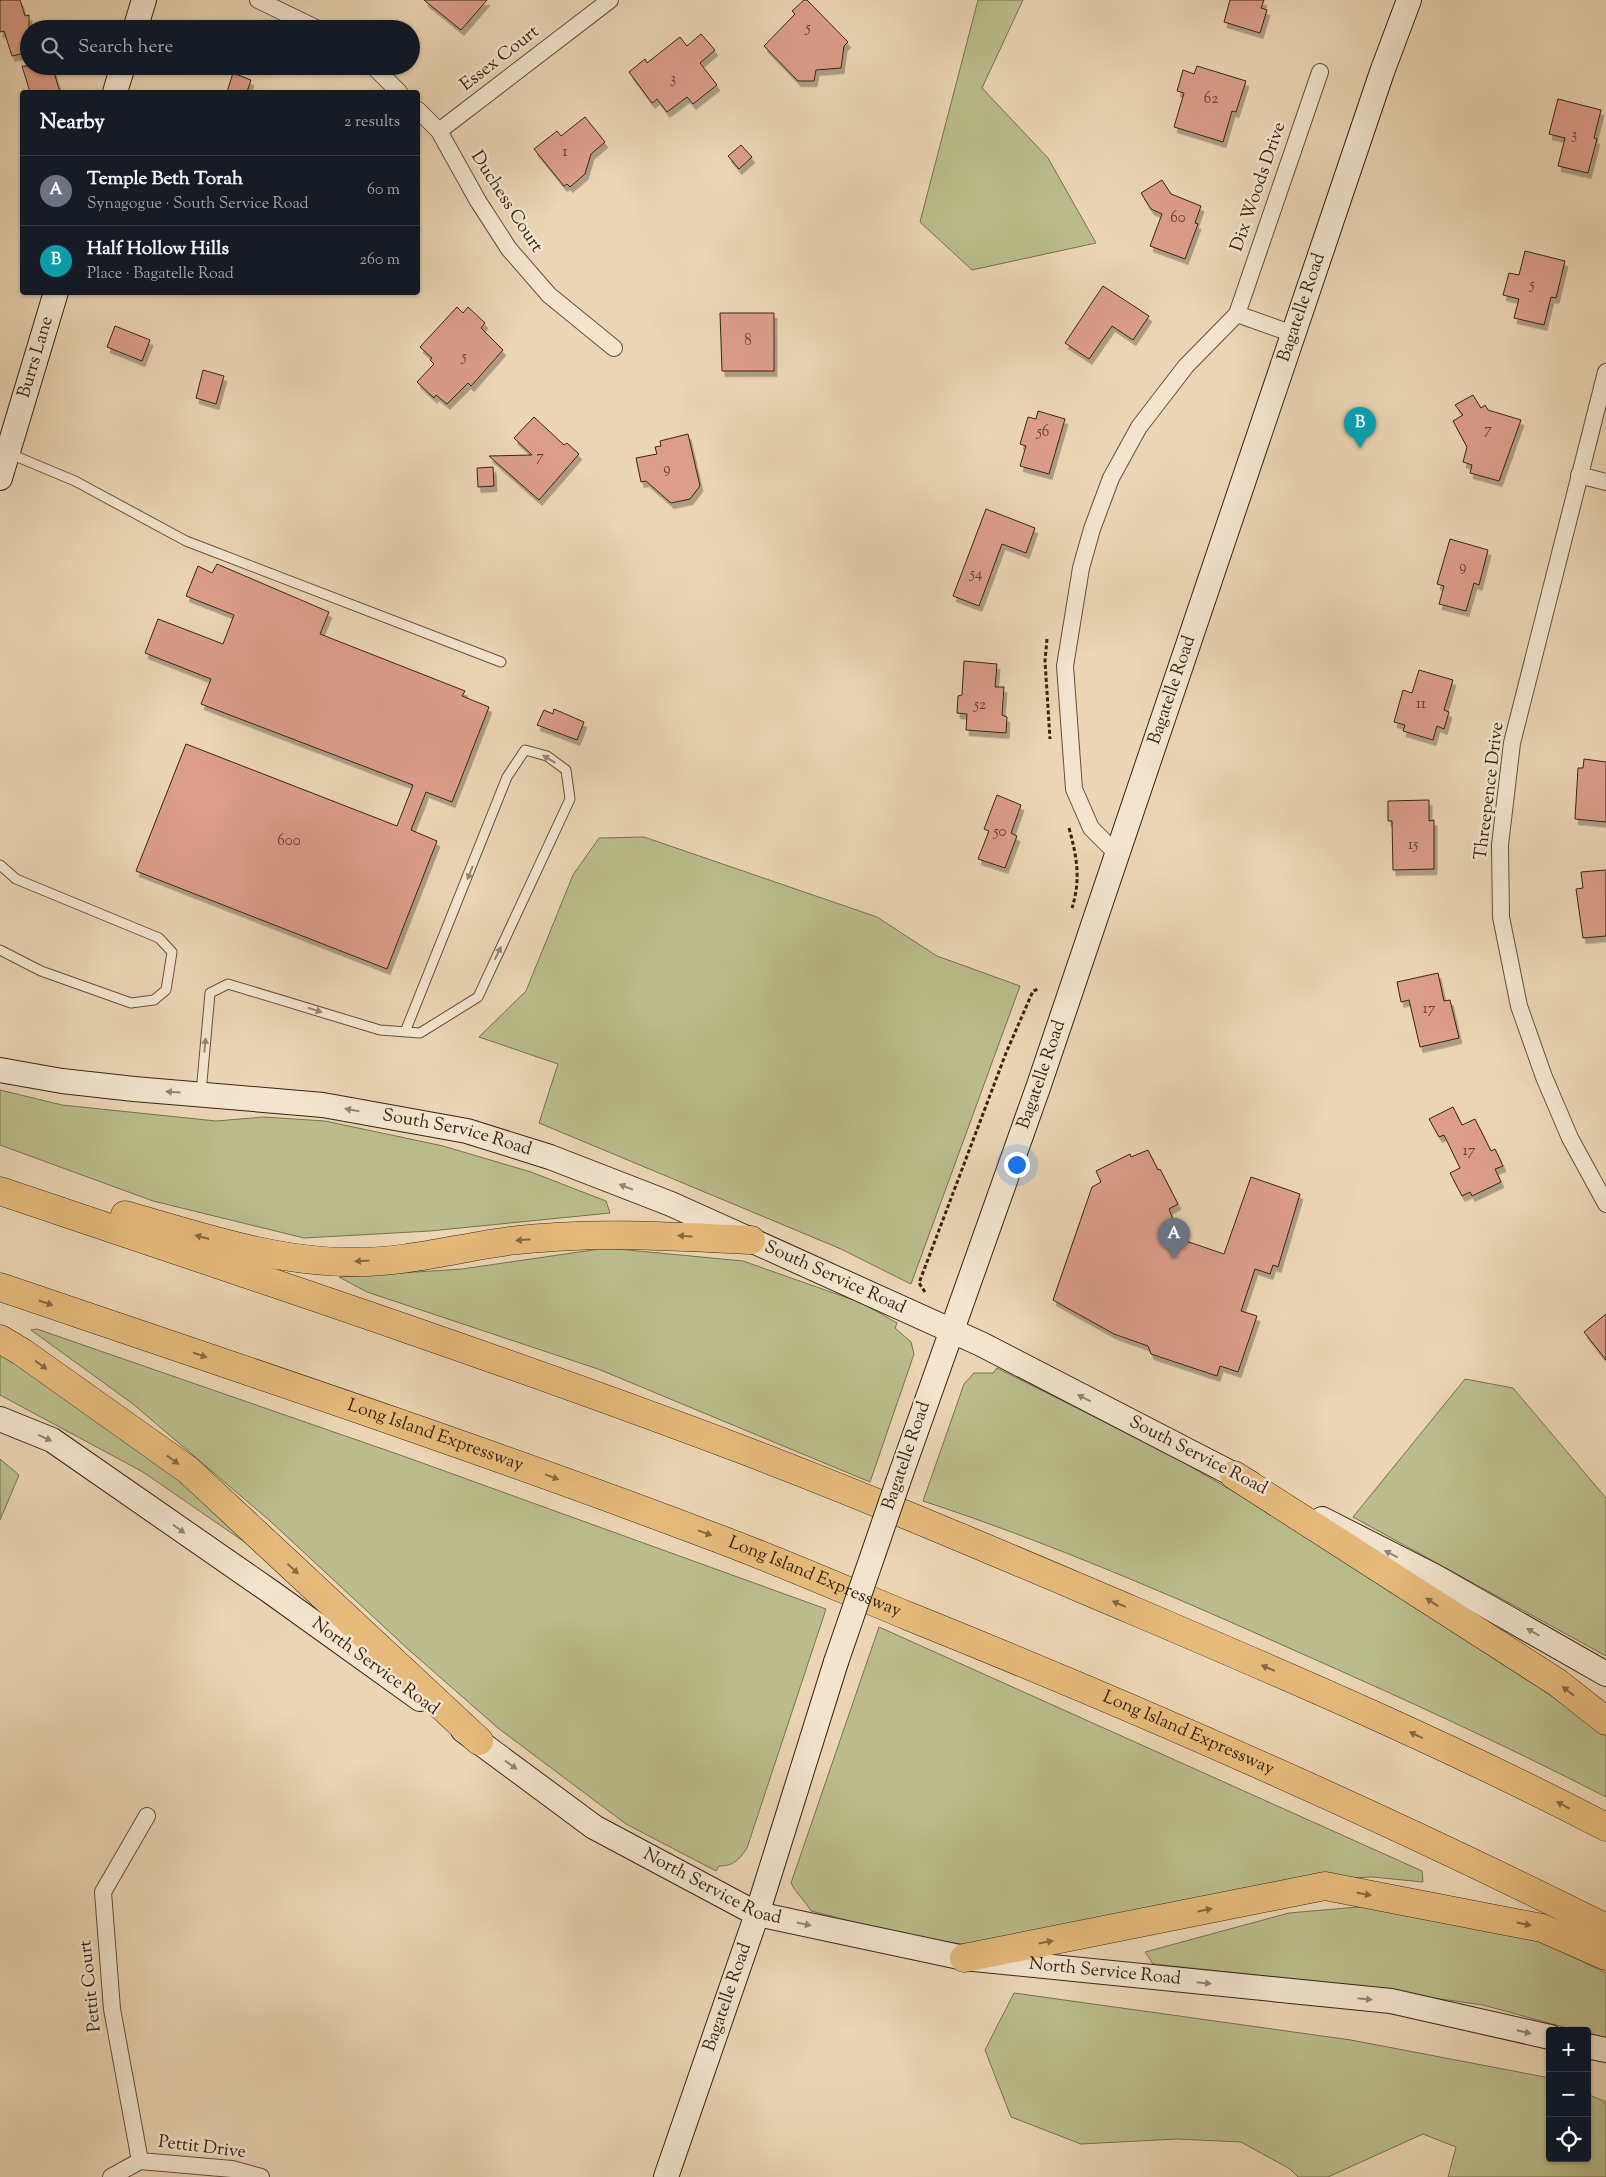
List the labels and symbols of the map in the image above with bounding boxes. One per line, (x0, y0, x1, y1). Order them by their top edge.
house number: 5 (804, 18, 811, 39)
street label: Essex Court (455, 20, 545, 98)
house number: 3 (670, 69, 676, 90)
house number: 62 (1204, 89, 1218, 110)
street label: Dix Woods Drive (1225, 119, 1293, 255)
house number: 3 (1571, 125, 1577, 146)
house number: 1 (562, 142, 568, 163)
street label: Duchess Court (463, 146, 549, 258)
house number: 60 (1170, 208, 1186, 229)
street label: Bagatelle Road (1272, 250, 1333, 366)
house number: 5 (1528, 275, 1535, 296)
street label: Burrs Lane (12, 313, 61, 401)
house number: 8 (744, 331, 752, 352)
house number: 5 (460, 347, 467, 368)
pin: B (1344, 407, 1376, 448)
house number: 7 (1484, 420, 1492, 441)
house number: 56 (1036, 422, 1049, 443)
house number: 7 (536, 447, 544, 468)
house number: 9 (663, 459, 671, 480)
house number: 9 (1459, 557, 1467, 578)
house number: 54 (969, 564, 983, 585)
street label: Bagatelle Road (1142, 632, 1203, 748)
house number: 11 (1416, 694, 1426, 715)
house number: 52 (973, 695, 986, 716)
street label: Threepence Drive (1469, 720, 1511, 862)
one-way arrow (543, 755, 556, 764)
house number: 50 (992, 822, 1007, 843)
house number: 600 (277, 831, 301, 852)
house number: 15 (1408, 835, 1418, 856)
one-way arrow (465, 866, 473, 881)
one-way arrow (495, 946, 503, 960)
house number: 17 (1423, 999, 1436, 1020)
one-way arrow (307, 1007, 322, 1015)
street label: Bagatelle Road (1011, 1017, 1073, 1133)
one-way arrow (201, 1037, 209, 1053)
one-way arrow (165, 1087, 181, 1095)
street label: South Service Road (380, 1103, 535, 1163)
one-way arrow (345, 1106, 360, 1114)
house number: 17 (1463, 1141, 1476, 1162)
your location (1004, 1152, 1030, 1178)
one-way arrow (619, 1182, 633, 1190)
pin: A (1158, 1218, 1190, 1259)
one-way arrow (195, 1232, 210, 1240)
one-way arrow (677, 1232, 693, 1240)
street label: South Service Road (760, 1235, 910, 1321)
one-way arrow (515, 1236, 531, 1244)
one-way arrow (354, 1258, 370, 1266)
one-way arrow (39, 1299, 54, 1307)
one-way arrow (193, 1351, 208, 1359)
one-way arrow (34, 1360, 48, 1370)
street label: Long Island Expressway (344, 1393, 527, 1479)
one-way arrow (1077, 1394, 1092, 1402)
street label: Bagatelle Road (876, 1398, 938, 1514)
street label: South Service Road (1124, 1410, 1272, 1502)
one-way arrow (38, 1434, 52, 1442)
one-way arrow (166, 1455, 180, 1465)
one-way arrow (545, 1473, 560, 1481)
one-way arrow (173, 1524, 186, 1534)
one-way arrow (697, 1530, 712, 1537)
street label: Long Island Expressway (724, 1530, 905, 1625)
one-way arrow (1384, 1550, 1398, 1558)
one-way arrow (287, 1563, 299, 1575)
one-way arrow (1425, 1597, 1438, 1607)
one-way arrow (1111, 1600, 1126, 1608)
street label: North Service Road (306, 1612, 444, 1722)
one-way arrow (1526, 1628, 1541, 1636)
one-way arrow (1261, 1663, 1275, 1671)
street label: Long Island Expressway (1098, 1685, 1278, 1783)
one-way arrow (1562, 1685, 1575, 1696)
one-way arrow (1409, 1731, 1423, 1739)
one-way arrow (504, 1760, 517, 1771)
one-way arrow (1556, 1801, 1570, 1809)
street label: North Service Road (638, 1842, 784, 1932)
one-way arrow (1357, 1890, 1373, 1898)
one-way arrow (1197, 1906, 1213, 1914)
one-way arrow (797, 1920, 812, 1928)
one-way arrow (1516, 1921, 1532, 1929)
one-way arrow (1038, 1938, 1053, 1946)
street label: Pettit Court (73, 1939, 109, 2033)
street label: Bagatelle Road (697, 1940, 759, 2055)
street label: North Service Road (1028, 1952, 1182, 1993)
one-way arrow (1196, 1979, 1212, 1987)
one-way arrow (1358, 1995, 1374, 2003)
one-way arrow (1517, 2028, 1532, 2036)
street label: Pettit Drive (157, 2130, 247, 2166)

